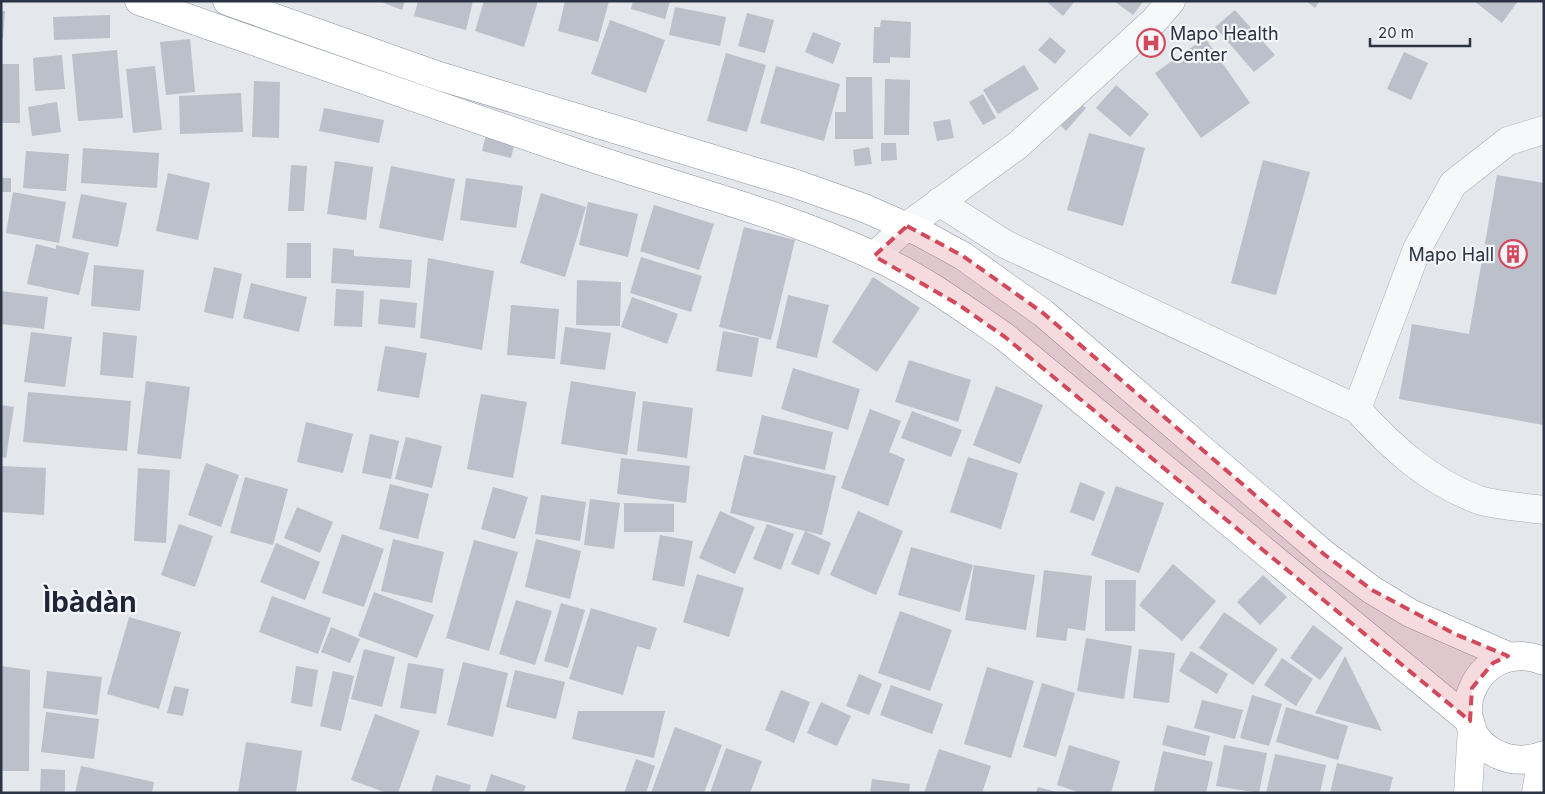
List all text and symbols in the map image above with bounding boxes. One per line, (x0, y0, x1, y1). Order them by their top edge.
scale bar (1370, 15, 1470, 47)
place label: Mapo Health Center (1170, 23, 1279, 65)
text: 20 m (1378, 23, 1414, 42)
hospital icon: Mapo Health Center (1136, 28, 1166, 58)
building icon: Mapo Hall (1498, 239, 1528, 269)
place label: Mapo Hall (1409, 244, 1494, 265)
district label: Ìbàdàn (42, 584, 137, 619)

